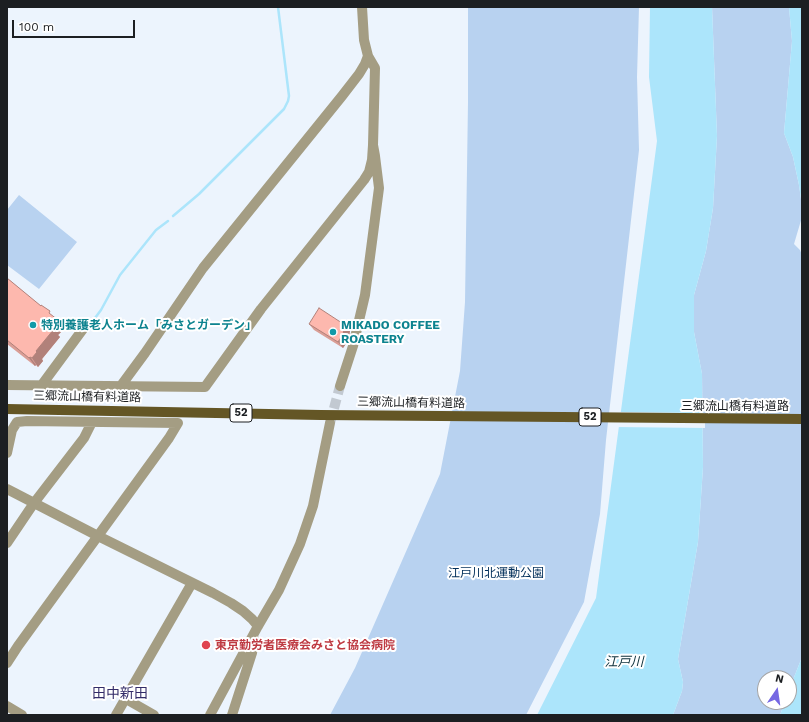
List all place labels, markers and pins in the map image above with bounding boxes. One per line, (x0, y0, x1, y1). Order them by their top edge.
place label: 特別養護老人ホーム「みさとガーデン」 (41, 318, 257, 332)
place label: MIKADO COFFEE ROASTERY (341, 318, 440, 346)
marker: 特別養護老人ホーム「みさとガーデン」 (28, 320, 38, 330)
marker: MIKADO COFFEE ROASTERY (328, 327, 338, 337)
place label: 東京勤労者医療会みさと協会病院 (215, 638, 395, 652)
marker: 東京勤労者医療会みさと協会病院 (200, 639, 212, 651)

